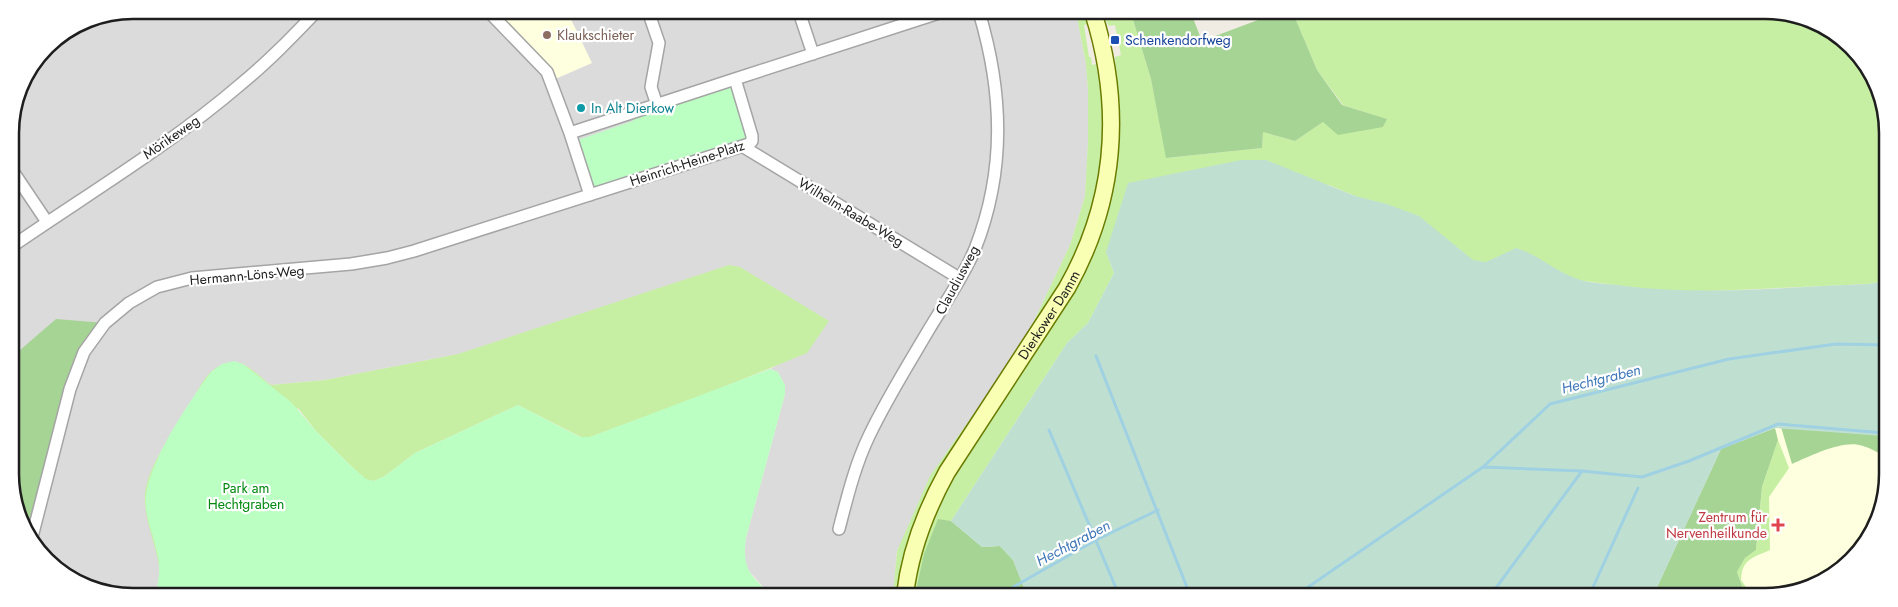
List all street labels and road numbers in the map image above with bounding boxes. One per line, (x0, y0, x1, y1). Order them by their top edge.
street label: Mörikeweg (139, 110, 203, 164)
street label: Heinrich-Heine-Platz (627, 135, 747, 191)
street label: Wilhelm-Raabe-Weg (795, 173, 907, 251)
street label: Claudiusweg (930, 242, 984, 318)
street label: Hermann-Löns-Weg (189, 260, 305, 290)
street label: Dierkower Damm (1013, 267, 1085, 363)

